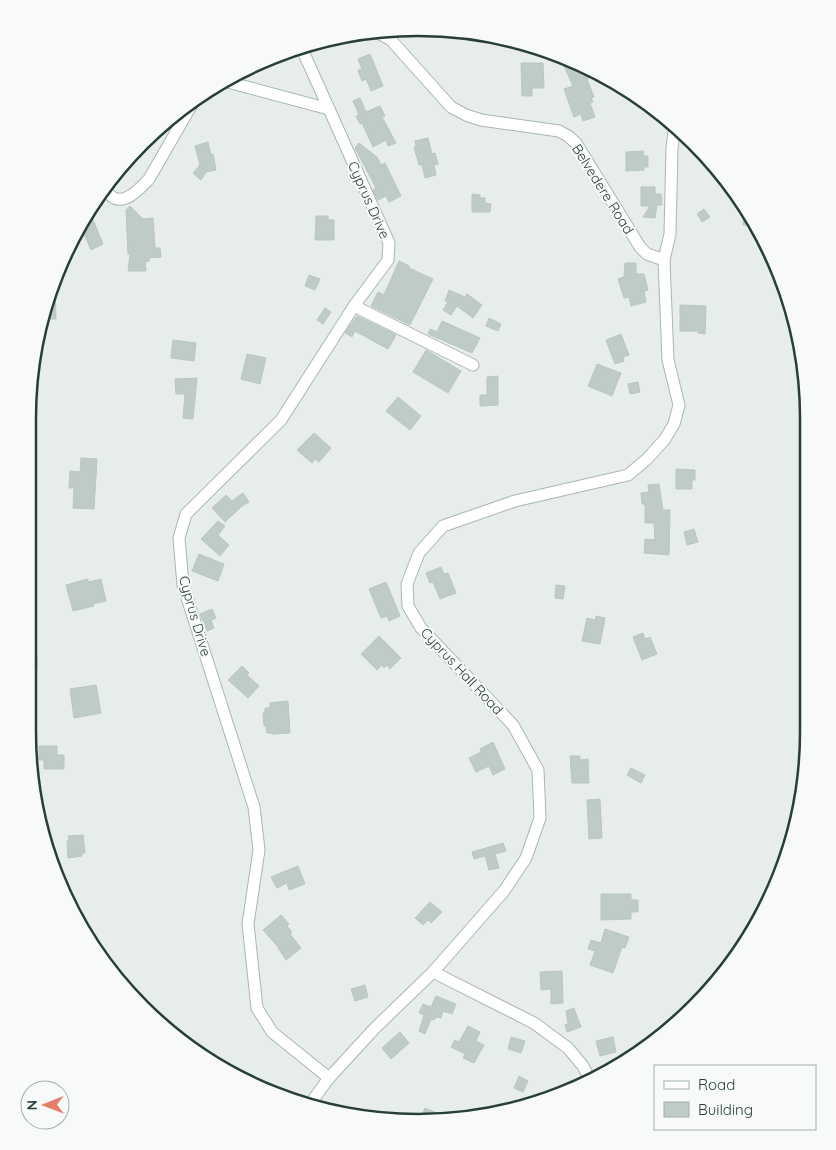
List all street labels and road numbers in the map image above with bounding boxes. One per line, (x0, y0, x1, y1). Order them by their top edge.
street label: Belvedere Road (568, 141, 638, 237)
street label: Cyprus Drive (344, 158, 394, 242)
street label: Cyprus Drive (175, 574, 215, 658)
street label: Cyprus Hall Road (417, 624, 507, 718)

